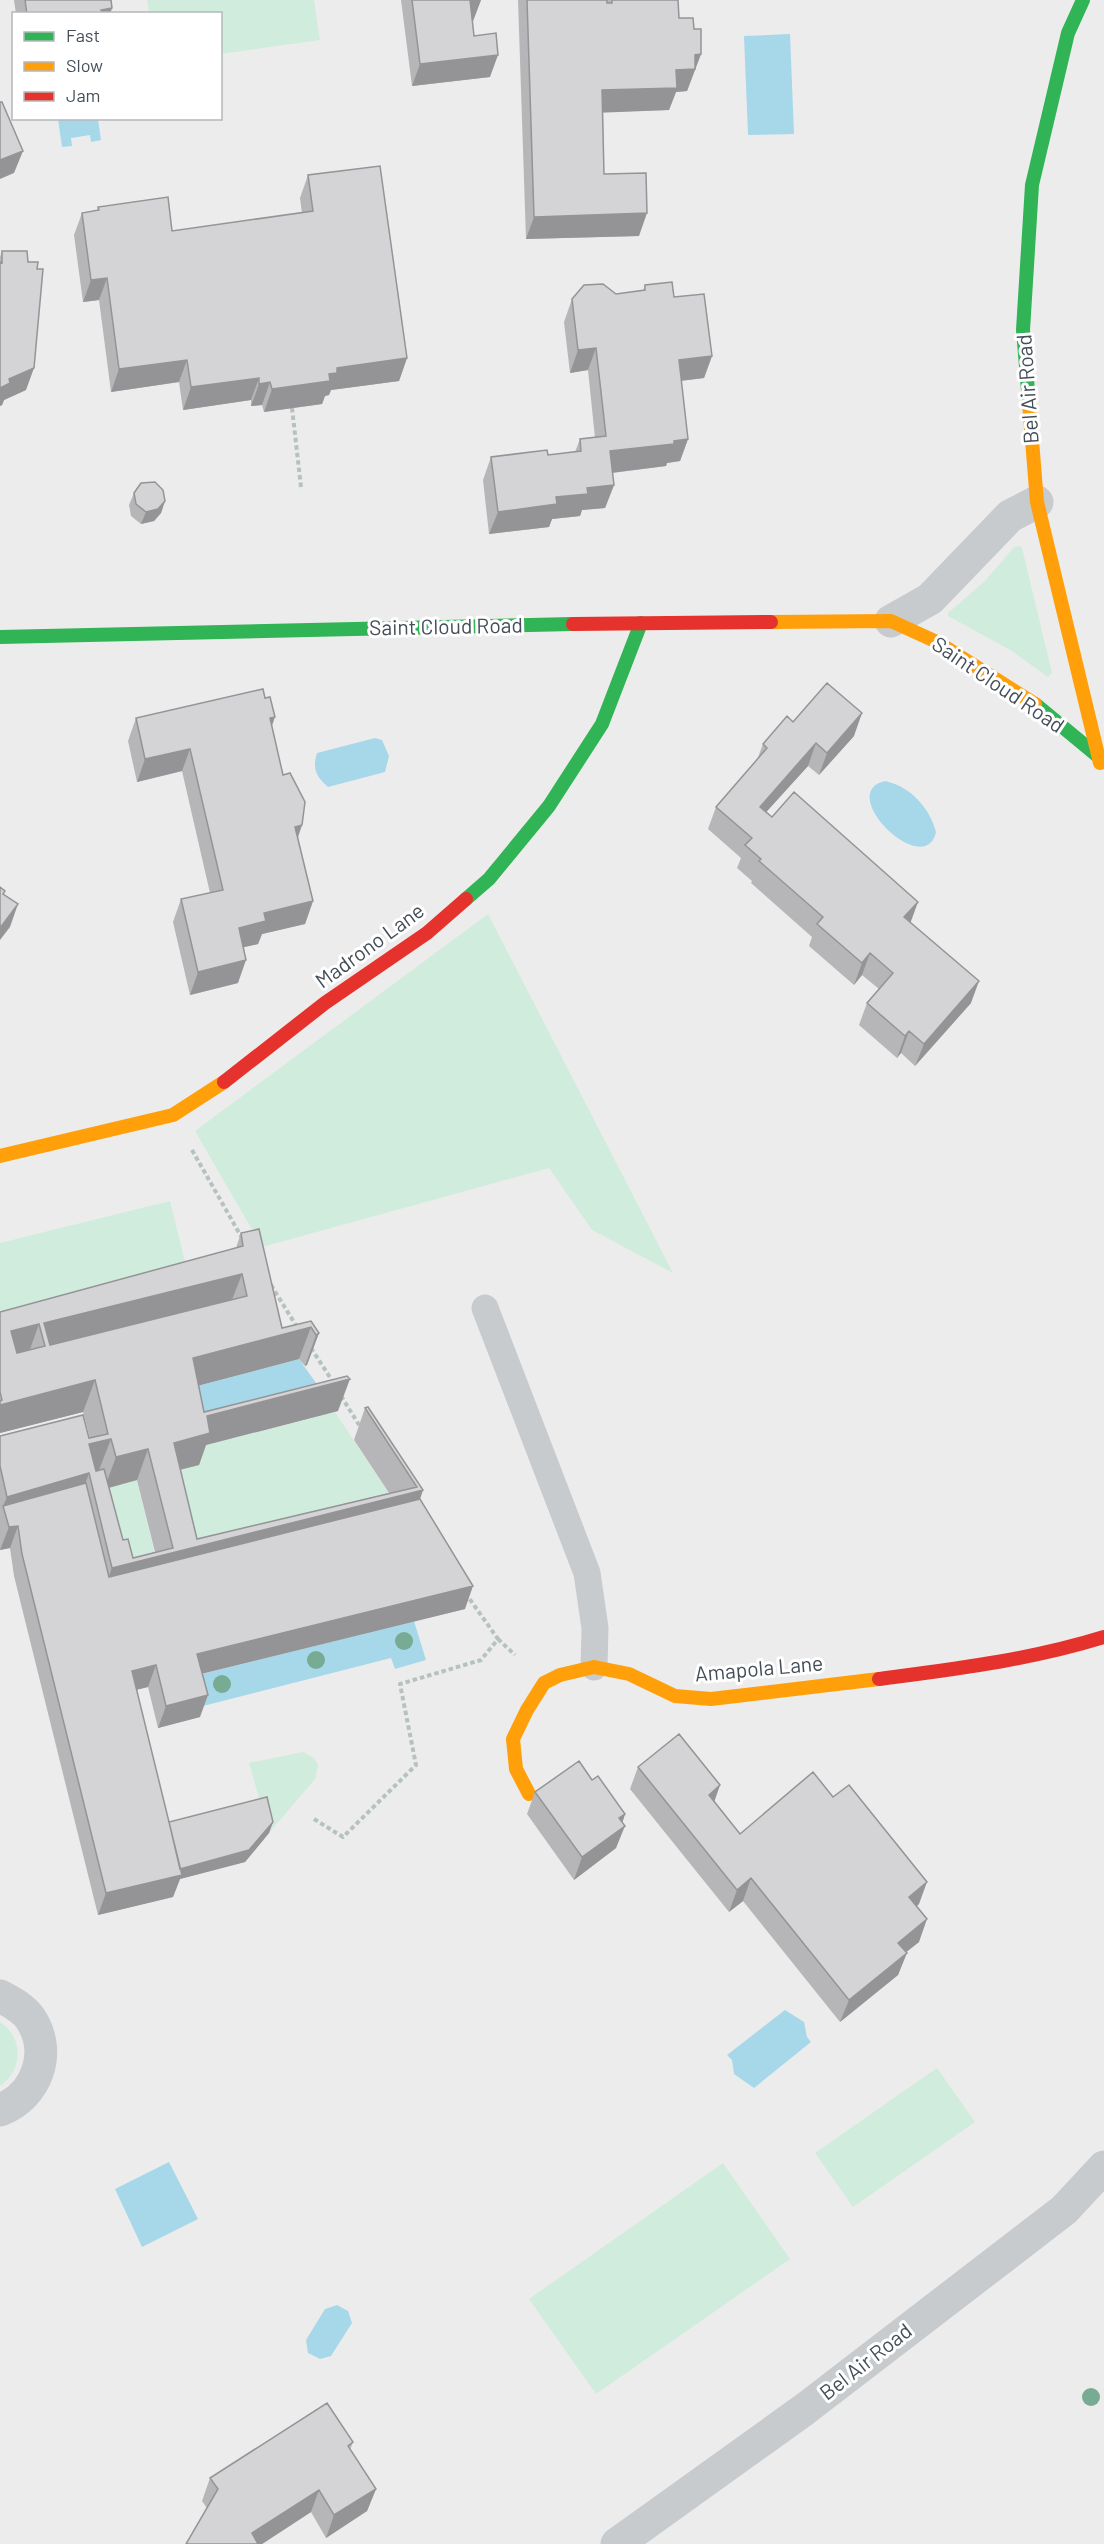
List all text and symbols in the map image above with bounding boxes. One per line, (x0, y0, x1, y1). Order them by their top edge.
legend (12, 12, 222, 120)
text: Fast (66, 24, 100, 46)
text: Slow (66, 54, 103, 76)
text: Jam (66, 84, 100, 106)
street label: Bel Air Road (1010, 333, 1043, 445)
street label: Saint Cloud Road (369, 612, 523, 639)
street label: Saint Cloud Road (928, 630, 1070, 737)
street label: Madrono Lane (310, 897, 428, 993)
street label: Amapola Lane (694, 1649, 824, 1686)
street label: Bel Air Road (814, 2317, 916, 2404)

